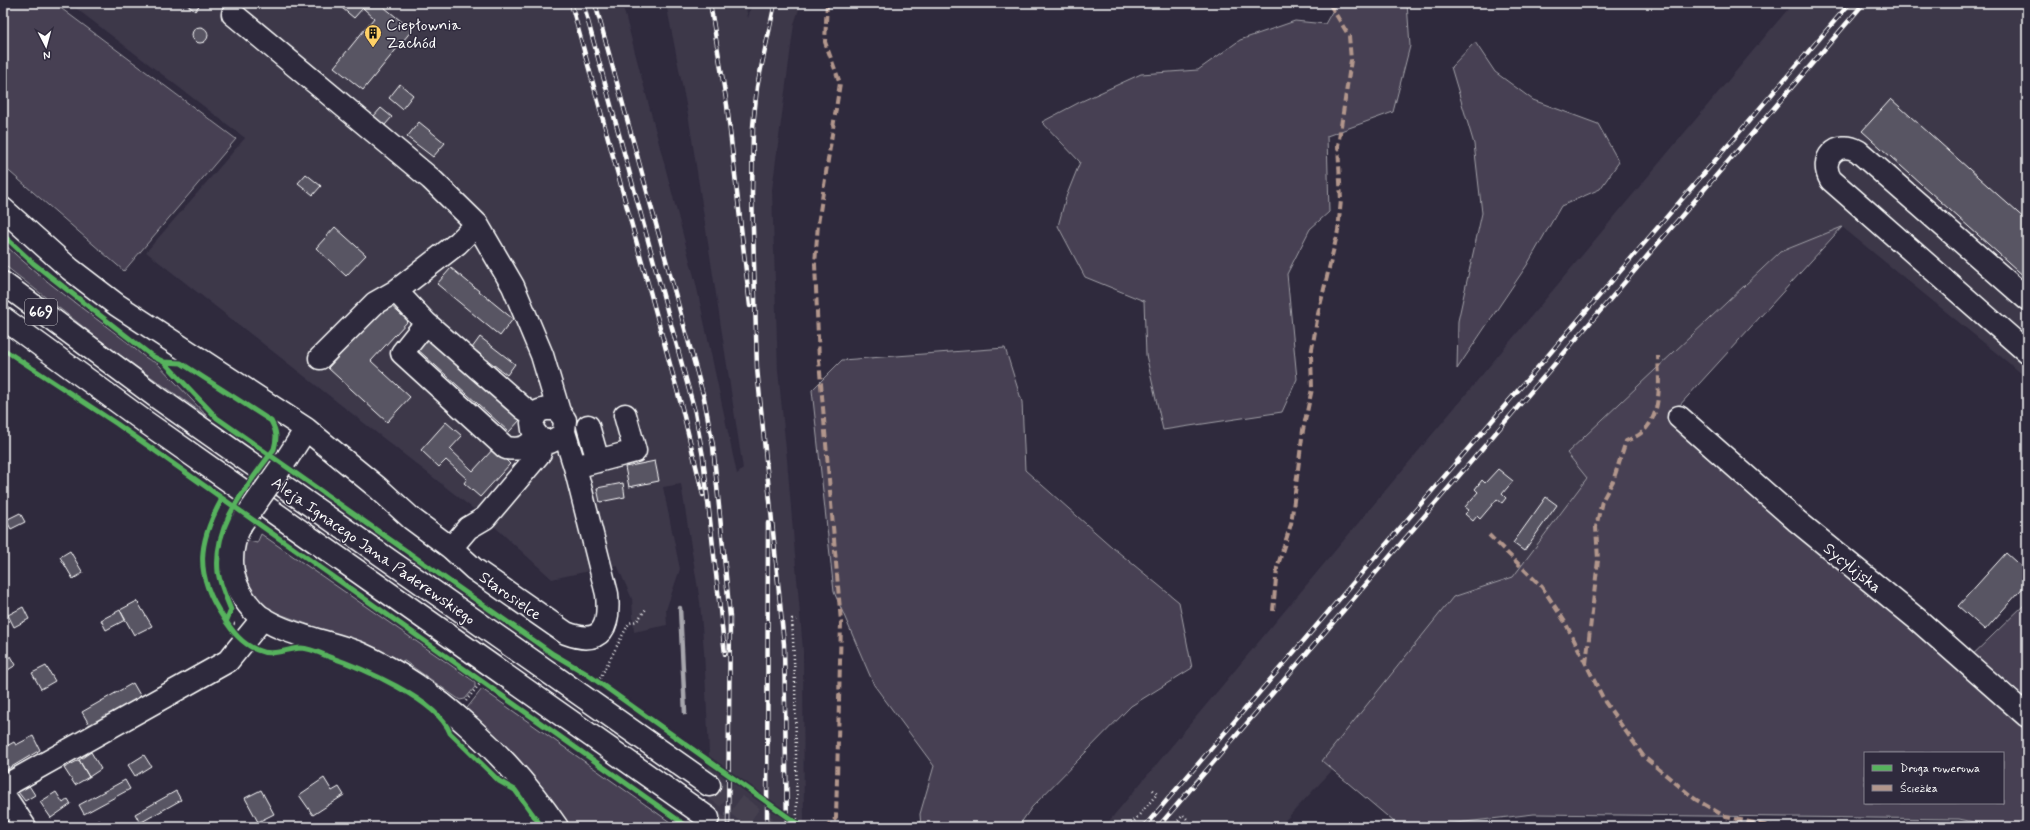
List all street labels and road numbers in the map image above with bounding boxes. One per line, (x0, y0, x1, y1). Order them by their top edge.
road number: 669 (25, 299, 57, 325)
street label: Aleja Ignacego Jana Paderewskiego (267, 473, 479, 630)
street label: Sycylijska (1819, 538, 1885, 598)
street label: Starosielce (475, 567, 546, 626)

